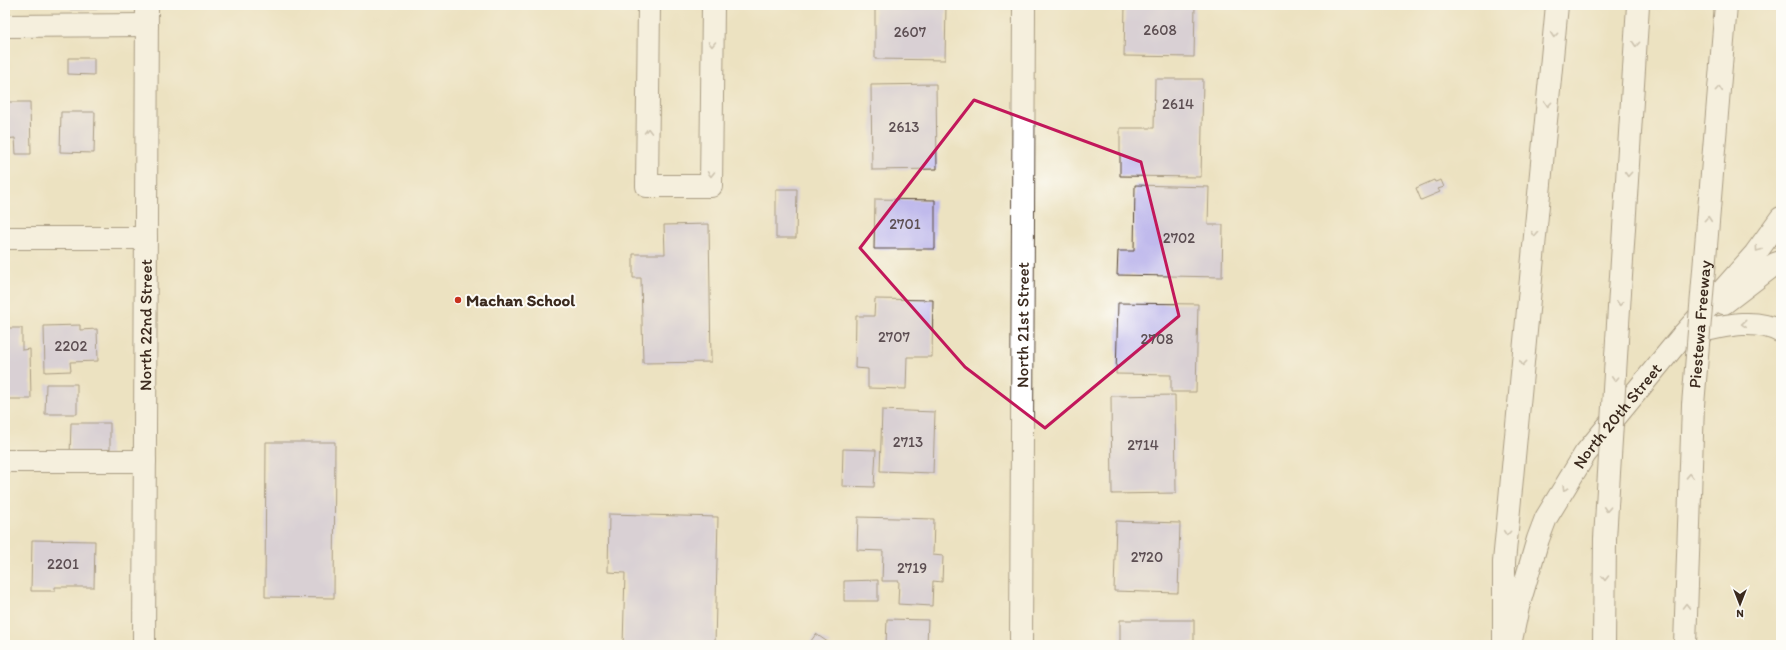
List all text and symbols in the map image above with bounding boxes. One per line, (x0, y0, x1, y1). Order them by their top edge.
house number: 2608 (1143, 21, 1177, 39)
house number: 2607 (894, 23, 927, 41)
one-way arrow (1550, 32, 1559, 38)
one-way arrow (708, 41, 717, 47)
one-way arrow (1632, 41, 1640, 47)
one-way arrow (1714, 86, 1723, 92)
house number: 2614 (1162, 95, 1194, 113)
one-way arrow (1544, 101, 1553, 107)
house number: 2613 (889, 118, 919, 136)
one-way arrow (644, 128, 652, 134)
one-way arrow (707, 171, 715, 177)
one-way arrow (1623, 171, 1632, 177)
house number: 2701 (889, 215, 921, 233)
one-way arrow (1703, 216, 1712, 222)
house number: 2702 (1163, 229, 1195, 247)
one-way arrow (1531, 231, 1540, 237)
one-way arrow (1756, 245, 1763, 252)
street label: North 22nd Street (135, 258, 156, 391)
street label: Piestewa Freeway (1684, 259, 1715, 389)
street label: North 21st Street (1012, 261, 1033, 388)
place label: Machan School (466, 290, 575, 310)
marker: Machan School (453, 295, 463, 305)
one-way arrow (1615, 300, 1624, 306)
one-way arrow (1741, 320, 1747, 329)
house number: 2707 (878, 328, 911, 346)
house number: 2708 (1141, 330, 1173, 348)
house number: 2202 (55, 337, 88, 355)
street label: North 20th Street (1569, 359, 1666, 472)
one-way arrow (1519, 360, 1528, 366)
one-way arrow (1611, 376, 1619, 382)
house number: 2713 (893, 433, 923, 451)
house number: 2714 (1127, 436, 1159, 454)
one-way arrow (1686, 473, 1694, 479)
one-way arrow (1562, 484, 1569, 491)
one-way arrow (1603, 506, 1612, 512)
one-way arrow (1503, 530, 1512, 536)
house number: 2720 (1131, 548, 1163, 566)
house number: 2201 (47, 555, 79, 573)
house number: 2719 (897, 559, 927, 577)
one-way arrow (1601, 575, 1609, 581)
north arrow (1720, 584, 1760, 624)
one-way arrow (1682, 603, 1690, 609)
text: N (1736, 607, 1744, 620)

